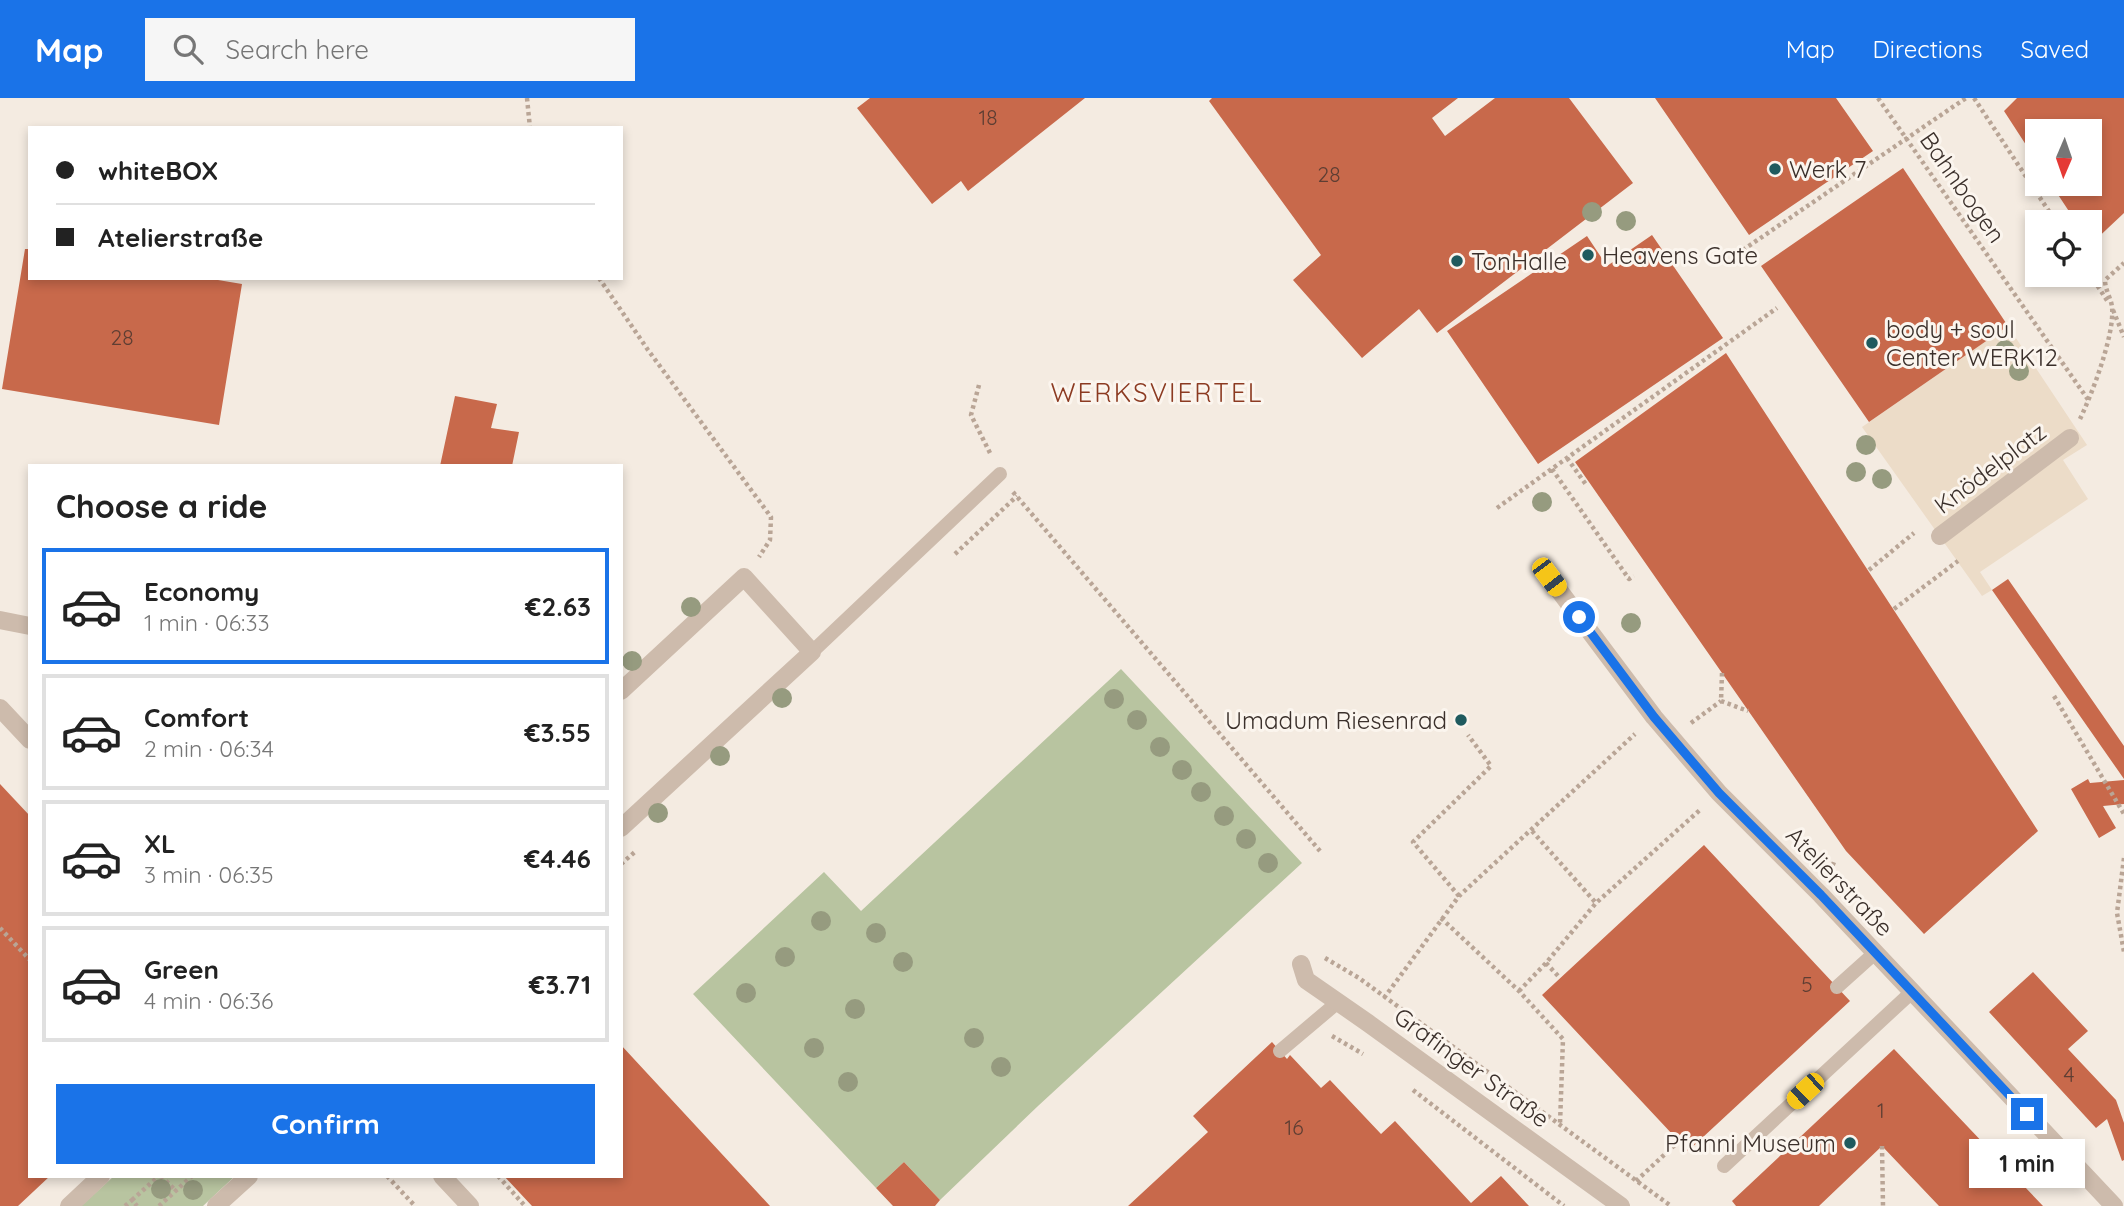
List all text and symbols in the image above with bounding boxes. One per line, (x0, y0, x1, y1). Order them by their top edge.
search box (145, 18, 635, 81)
text: Map (35, 29, 103, 70)
icon: search (169, 30, 207, 68)
text: Search here (225, 33, 369, 66)
text: Map (1786, 34, 1835, 64)
text: Directions (1873, 34, 1983, 64)
text: Saved (2021, 34, 2089, 64)
house number: 18 (978, 104, 998, 130)
north arrow (2025, 119, 2102, 196)
map controls (2025, 119, 2102, 287)
street label: Bahnbogen (1914, 126, 2012, 248)
text: whiteBOX (98, 154, 218, 187)
place label: Werk 7 (1789, 154, 1866, 184)
house number: 28 (1318, 161, 1340, 187)
marker: Werk 7 (1767, 161, 1783, 177)
button: locate (2025, 210, 2102, 287)
text: Atelierstraße (98, 221, 263, 254)
place label: Heavens Gate (1602, 240, 1758, 270)
place label: TonHalle (1471, 246, 1567, 276)
marker: Heavens Gate (1580, 247, 1596, 263)
marker: TonHalle (1449, 253, 1465, 269)
place label: body + soul Center WERK12 (1886, 314, 2058, 372)
house number: 28 (111, 324, 133, 350)
marker: body + soul Center WERK12 (1864, 335, 1880, 351)
district label: WERKSVIERTEL (1050, 376, 1264, 409)
street label: Knödelplatz (1928, 416, 2052, 520)
text: Choose a ride (56, 486, 268, 526)
car (1528, 554, 1571, 600)
icon: car (60, 575, 123, 638)
text: Economy (144, 575, 259, 608)
text: €2.63 (525, 590, 591, 623)
route start (1563, 601, 1595, 633)
text: 1 min · 06:33 (144, 608, 270, 637)
icon: car (60, 701, 123, 764)
text: Comfort (144, 701, 249, 734)
place label: Umadum Riesenrad (1225, 705, 1447, 735)
marker: Umadum Riesenrad (1453, 712, 1469, 728)
text: €3.55 (524, 716, 591, 749)
text: 2 min · 06:34 (144, 734, 274, 763)
street label: Atelierstraße (1780, 820, 1900, 942)
icon: car (60, 827, 123, 890)
text: XL (144, 827, 176, 860)
text: €4.46 (524, 842, 591, 875)
text: 3 min · 06:35 (144, 860, 274, 889)
icon: car (60, 953, 123, 1016)
text: Green (144, 953, 219, 986)
text: €3.71 (529, 968, 591, 1001)
house number: 5 (1801, 971, 1813, 997)
text: 4 min · 06:36 (144, 986, 273, 1015)
street label: Grafinger Straße (1388, 1001, 1556, 1133)
house number: 4 (2063, 1061, 2075, 1087)
car (1783, 1069, 1828, 1113)
button: Confirm (56, 1084, 595, 1164)
house number: 1 (1877, 1097, 1885, 1123)
route end (2011, 1098, 2043, 1130)
house number: 16 (1284, 1114, 1304, 1140)
place label: Pfanni Museum (1665, 1128, 1836, 1158)
marker: Pfanni Museum (1842, 1135, 1858, 1151)
callout: 1 min (1969, 1138, 2085, 1188)
text: 1 min (1999, 1149, 2055, 1178)

